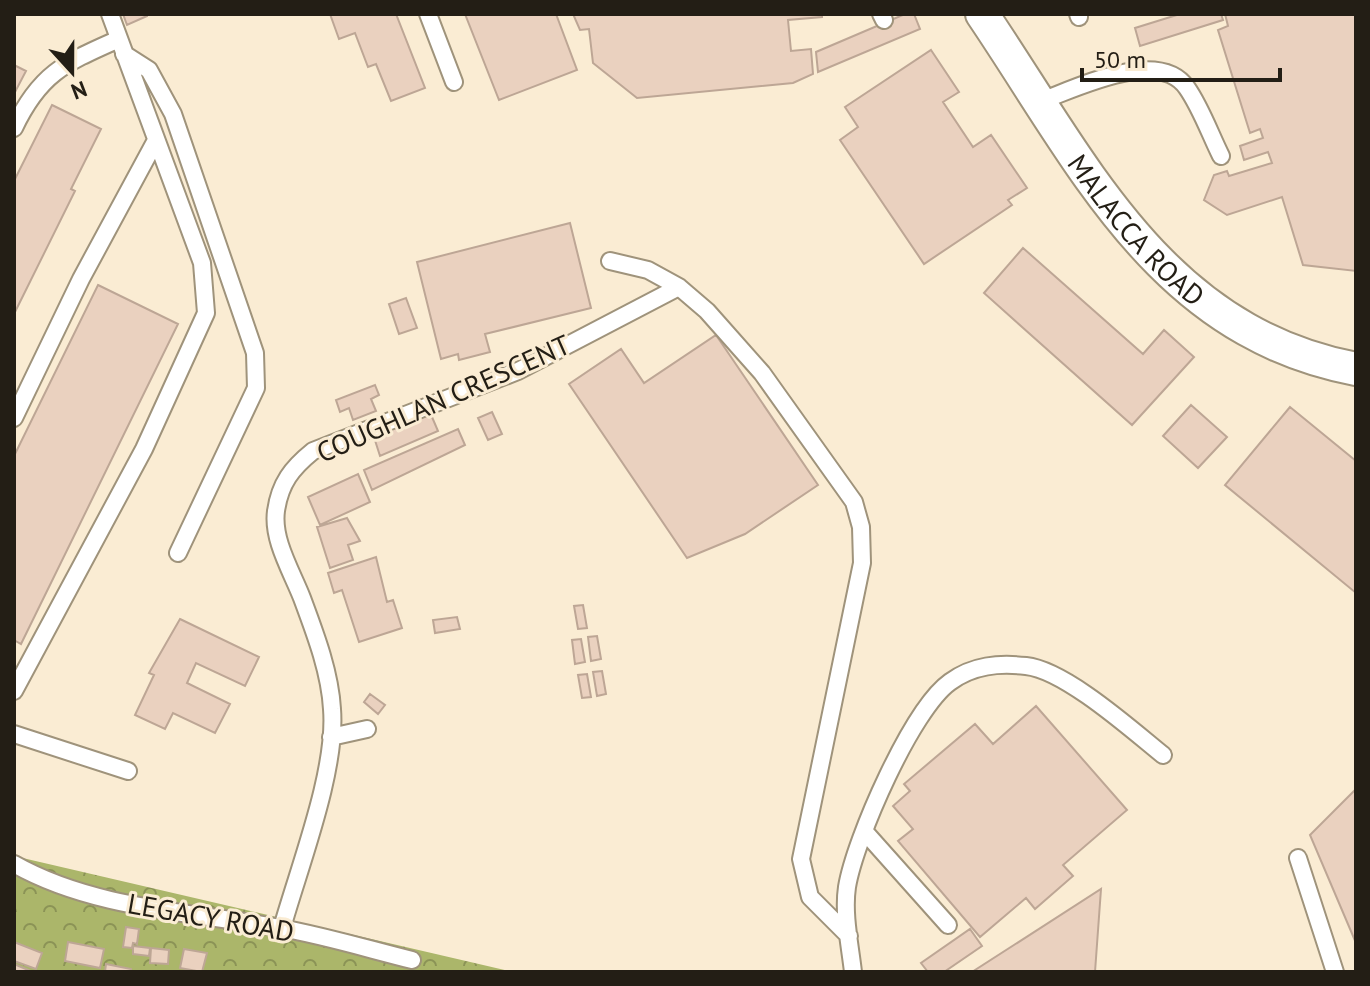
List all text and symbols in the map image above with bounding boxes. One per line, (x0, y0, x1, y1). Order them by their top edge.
north arrow (32, 32, 112, 112)
scale bar (1082, 32, 1280, 82)
text: 50 m (1094, 44, 1146, 75)
text: N (67, 75, 91, 106)
street label: MALACCA ROAD (1060, 146, 1213, 314)
street label: COUGHLAN CRESCENT (310, 325, 576, 471)
street label: LEGACY ROAD (125, 884, 297, 950)

